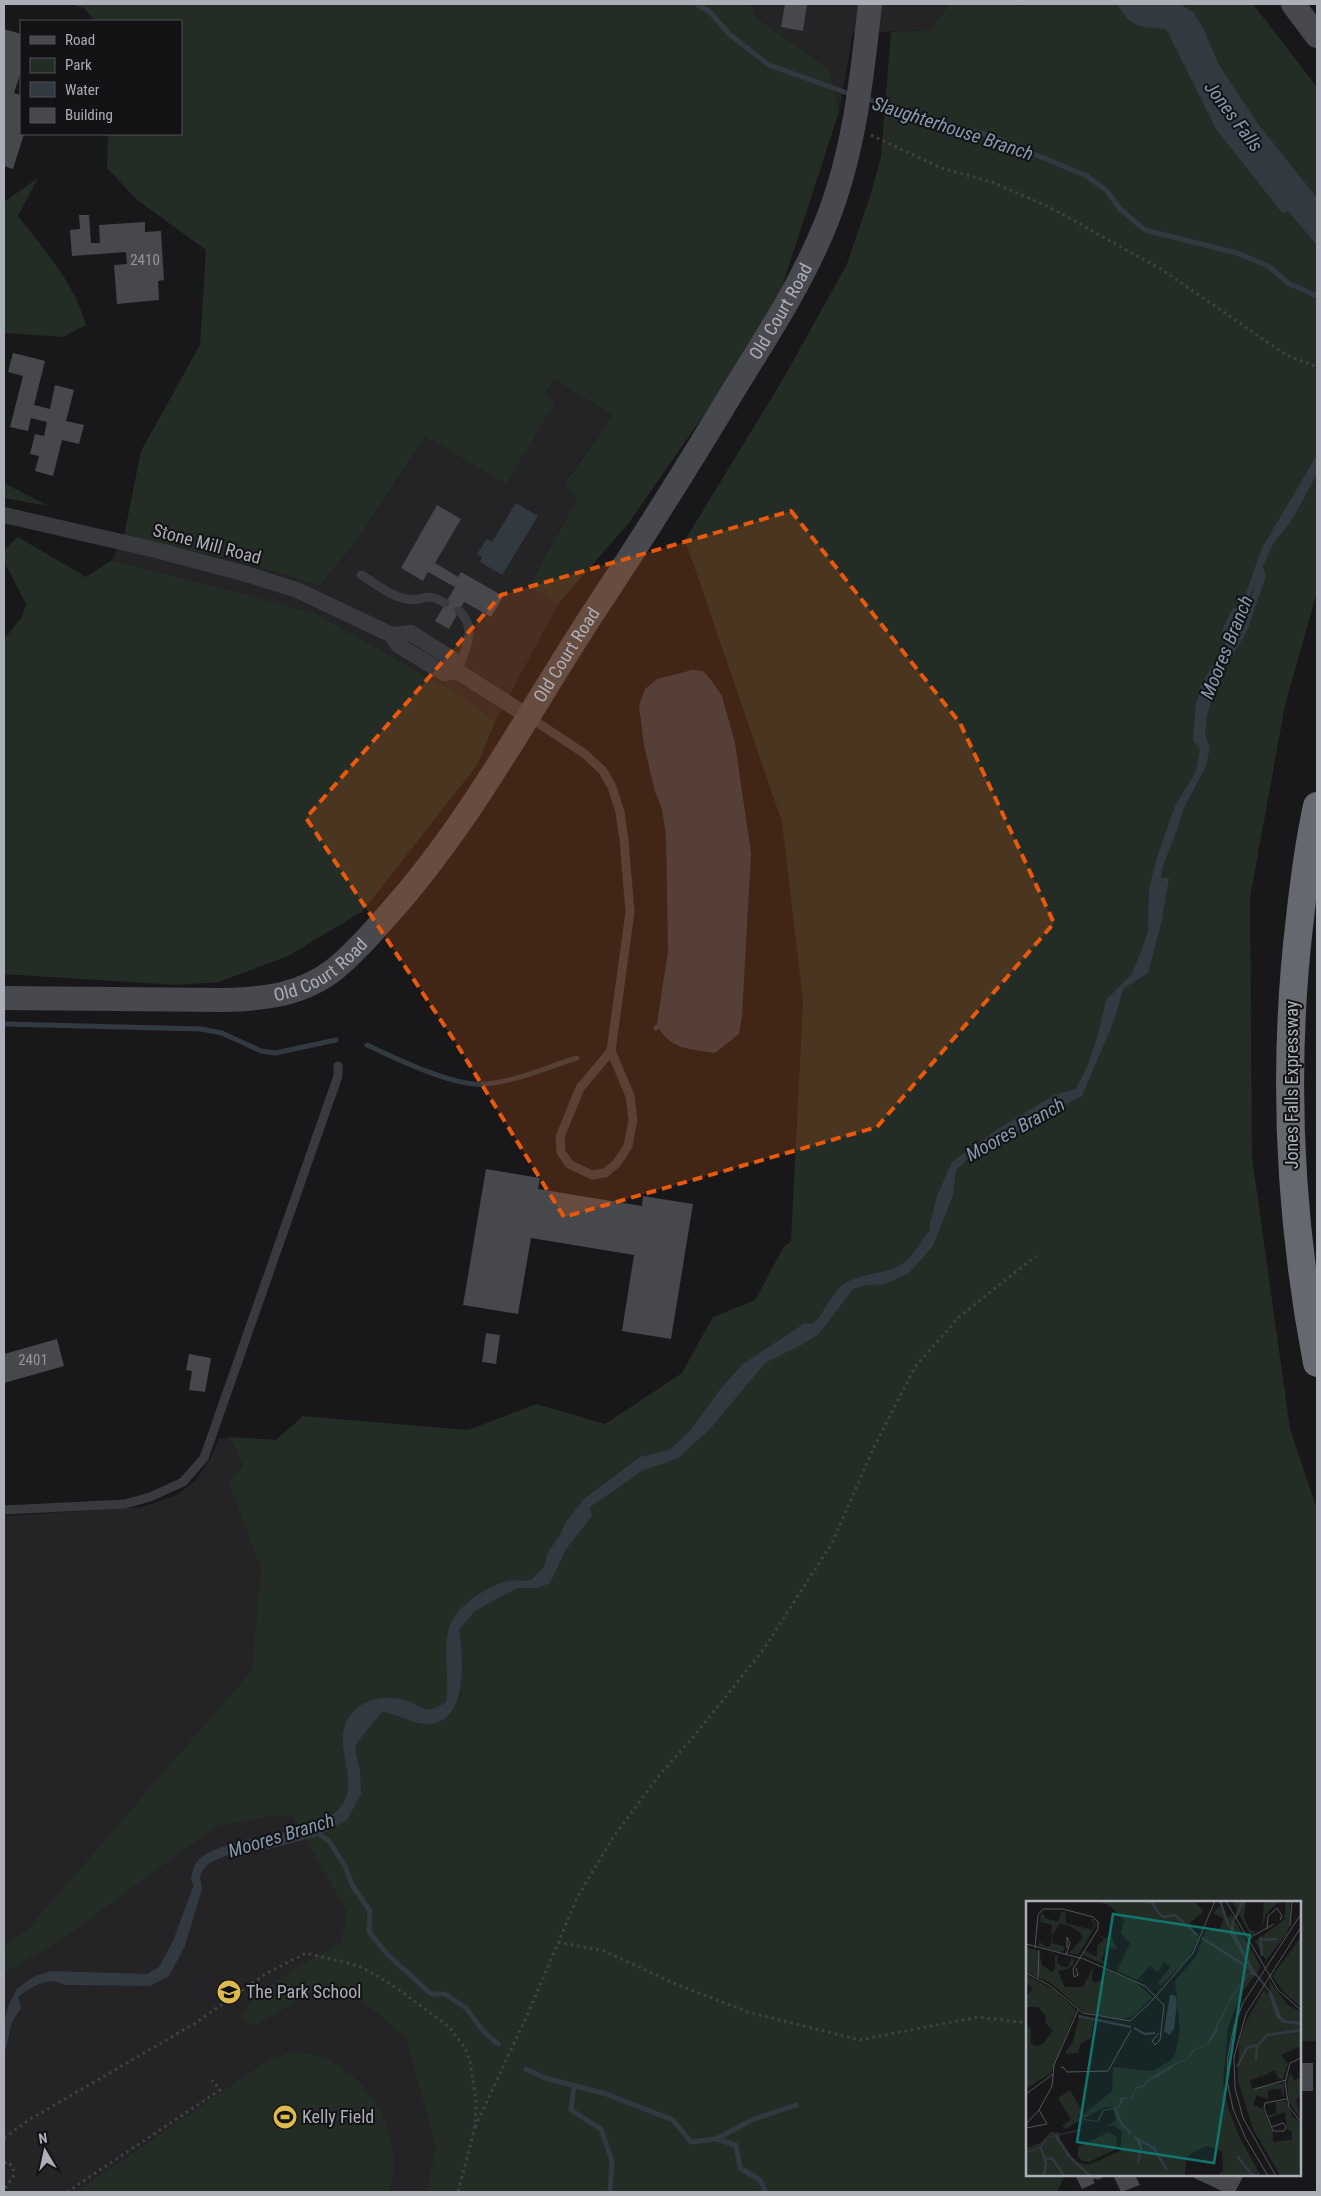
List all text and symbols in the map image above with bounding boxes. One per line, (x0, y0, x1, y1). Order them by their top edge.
legend (20, 20, 182, 135)
text: Road (65, 31, 95, 49)
text: Park (65, 56, 92, 74)
water label: Jones Falls (1200, 76, 1268, 156)
text: Water (65, 81, 100, 99)
water label: Slaughterhouse Branch (869, 92, 1036, 165)
text: Building (65, 106, 113, 124)
house number: 2410 (130, 251, 160, 269)
street label: Old Court Road (744, 260, 816, 363)
street label: Stone Mill Road (151, 519, 263, 568)
water label: Moores Branch (1195, 592, 1258, 702)
street label: Old Court Road (529, 604, 604, 706)
street label: Old Court Road (272, 934, 371, 1005)
street label: Jones Falls Expressway (1281, 1000, 1302, 1169)
water label: Moores Branch (962, 1093, 1069, 1166)
house number: 2401 (18, 1351, 48, 1369)
water label: Moores Branch (225, 1808, 337, 1863)
inset map (1026, 1901, 1301, 2176)
school or university icon: The Park School (216, 1979, 242, 2005)
place label: The Park School (246, 1981, 361, 2002)
sports icon: Kelly Field (272, 2104, 298, 2130)
place label: Kelly Field (302, 2106, 374, 2127)
north arrow (20, 2126, 70, 2176)
text: N (37, 2130, 48, 2147)

